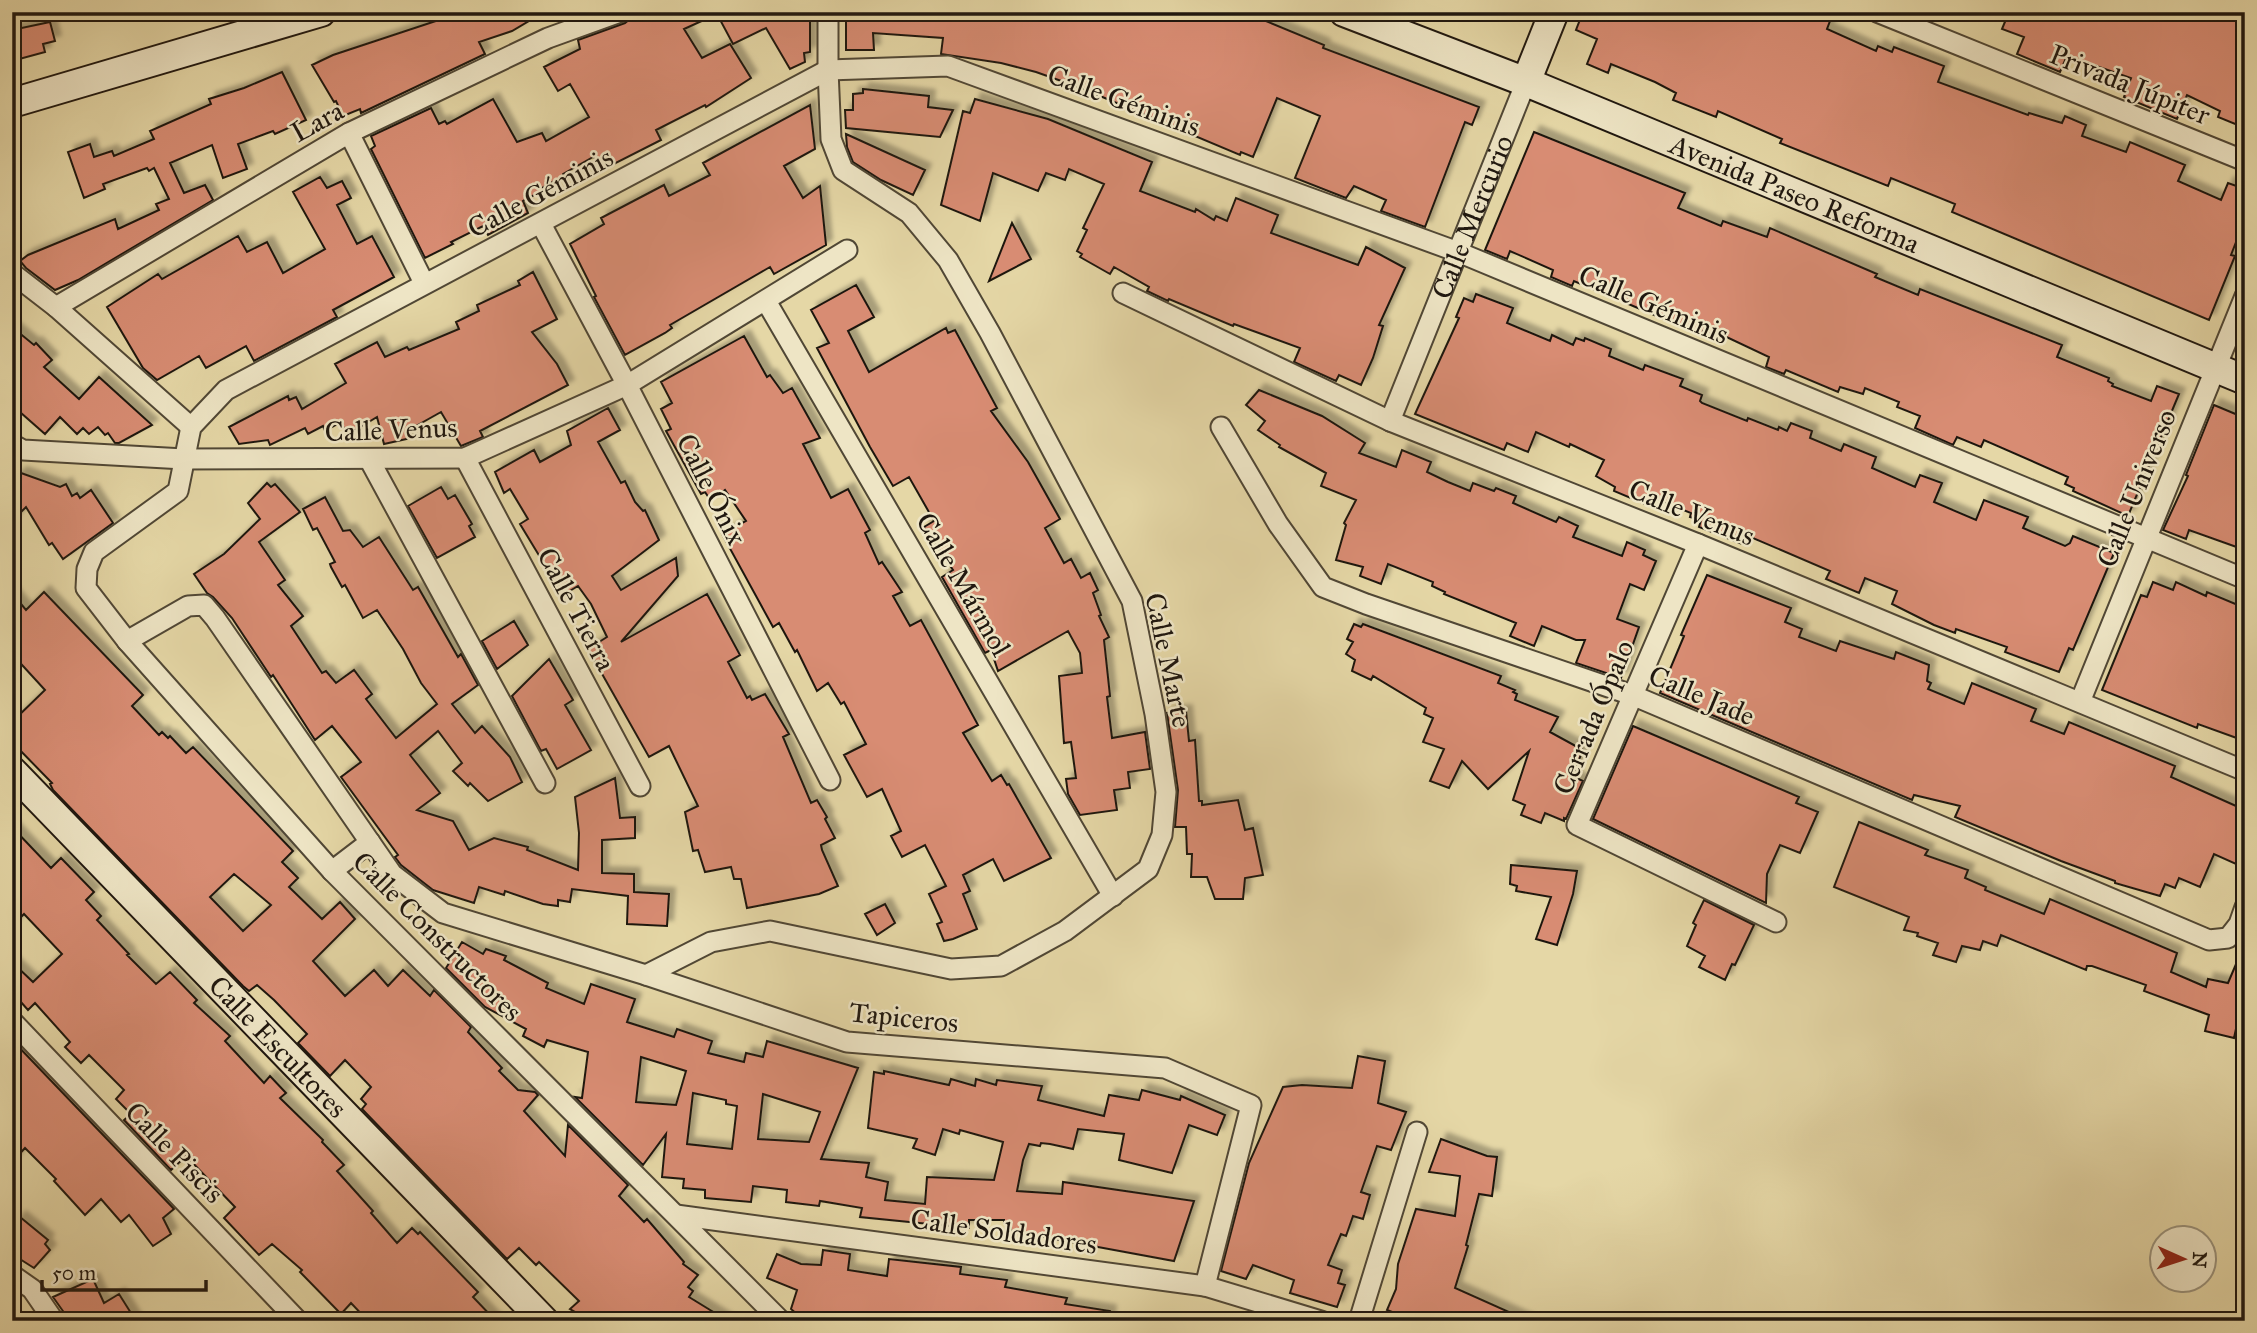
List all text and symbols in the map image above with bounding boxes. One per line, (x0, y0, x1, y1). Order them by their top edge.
street label: Privada Júpiter (2044, 36, 2216, 133)
street label: Calle Géminis (1043, 57, 1205, 144)
street label: Lara (285, 93, 350, 150)
street label: Avenida Paseo Reforma (1664, 126, 1925, 261)
street label: Calle Mercurio (1424, 130, 1521, 304)
street label: Calle Géminis (461, 139, 619, 245)
street label: Calle Géminis (1573, 257, 1734, 352)
street label: Calle Universo (2089, 404, 2184, 572)
street label: Calle Venus (324, 410, 458, 449)
street label: Calle Ónix (669, 428, 755, 551)
street label: Calle Venus (1624, 471, 1760, 554)
street label: Calle Mármol (908, 506, 1019, 663)
street label: Calle Tierra (529, 541, 624, 677)
street label: Calle Marte (1137, 590, 1200, 730)
street label: Cerrada Ópalo (1545, 635, 1642, 800)
street label: Calle Jade (1643, 657, 1760, 733)
street label: Calle Constructores (345, 844, 530, 1029)
street label: Calle Escultores (201, 968, 355, 1125)
street label: Tapiceros (848, 994, 960, 1041)
street label: Calle Piscis (118, 1094, 231, 1210)
street label: Calle Soldadores (909, 1201, 1099, 1262)
north arrow (2148, 1224, 2218, 1294)
scale bar (42, 1249, 206, 1293)
text: N (2188, 1251, 2211, 1269)
text: 50 m (52, 1260, 97, 1286)

